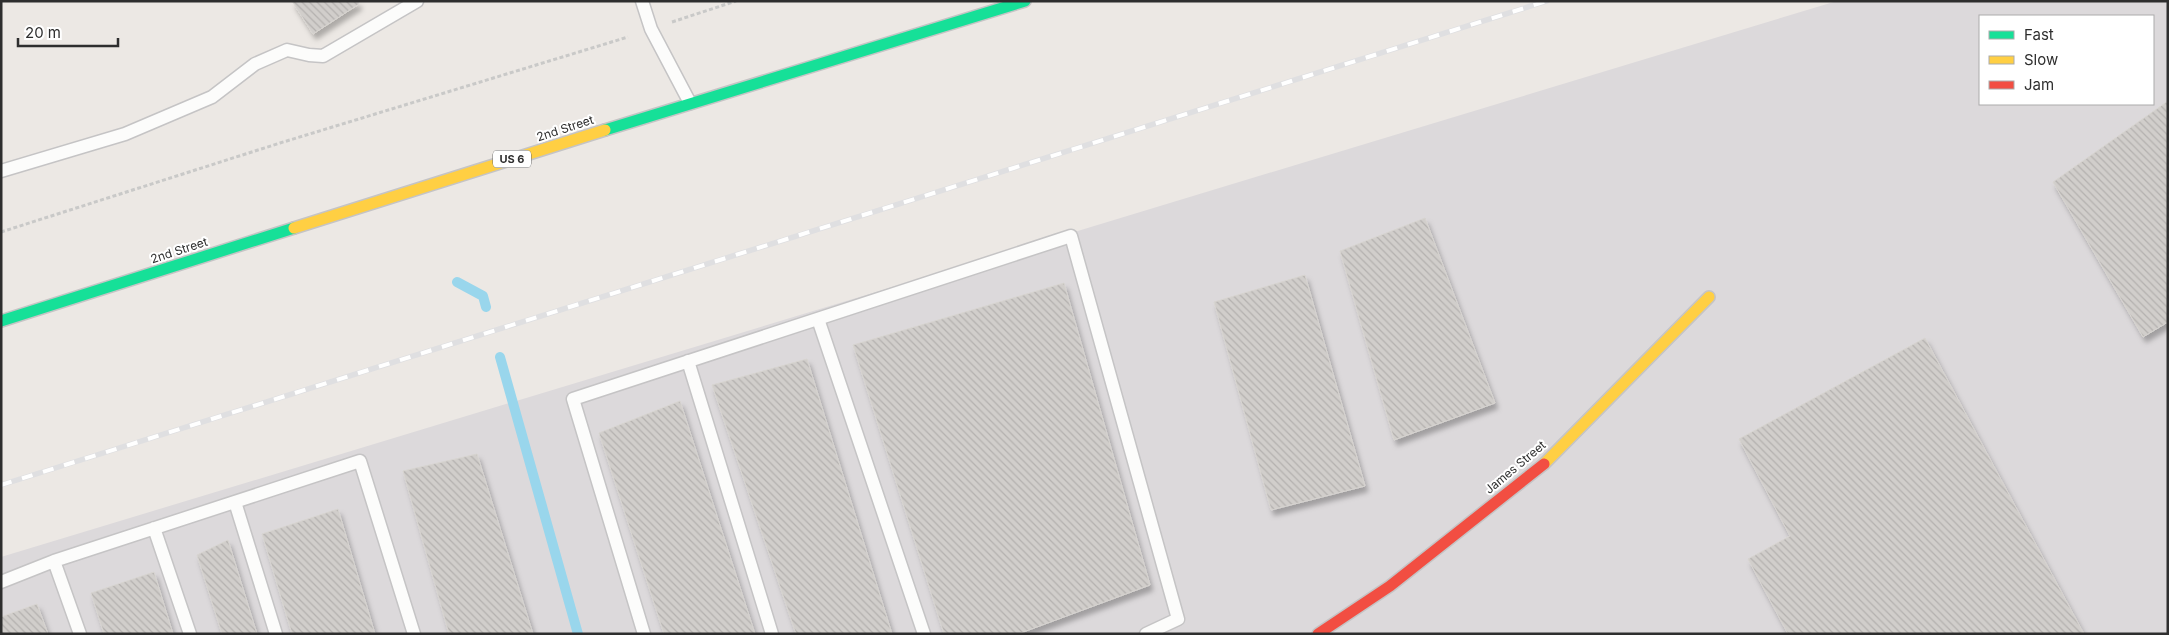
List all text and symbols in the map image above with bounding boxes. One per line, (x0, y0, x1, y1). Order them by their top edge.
scale bar (18, 15, 118, 47)
legend (1979, 15, 2154, 105)
text: 20 m (25, 23, 61, 42)
text: Fast (2024, 25, 2054, 44)
text: Slow (2024, 50, 2058, 69)
text: Jam (2024, 75, 2054, 94)
street label: 2nd Street (535, 112, 595, 144)
road number: US 6 (493, 150, 531, 168)
street label: 2nd Street (149, 234, 209, 266)
street label: James Street (1482, 437, 1548, 497)

